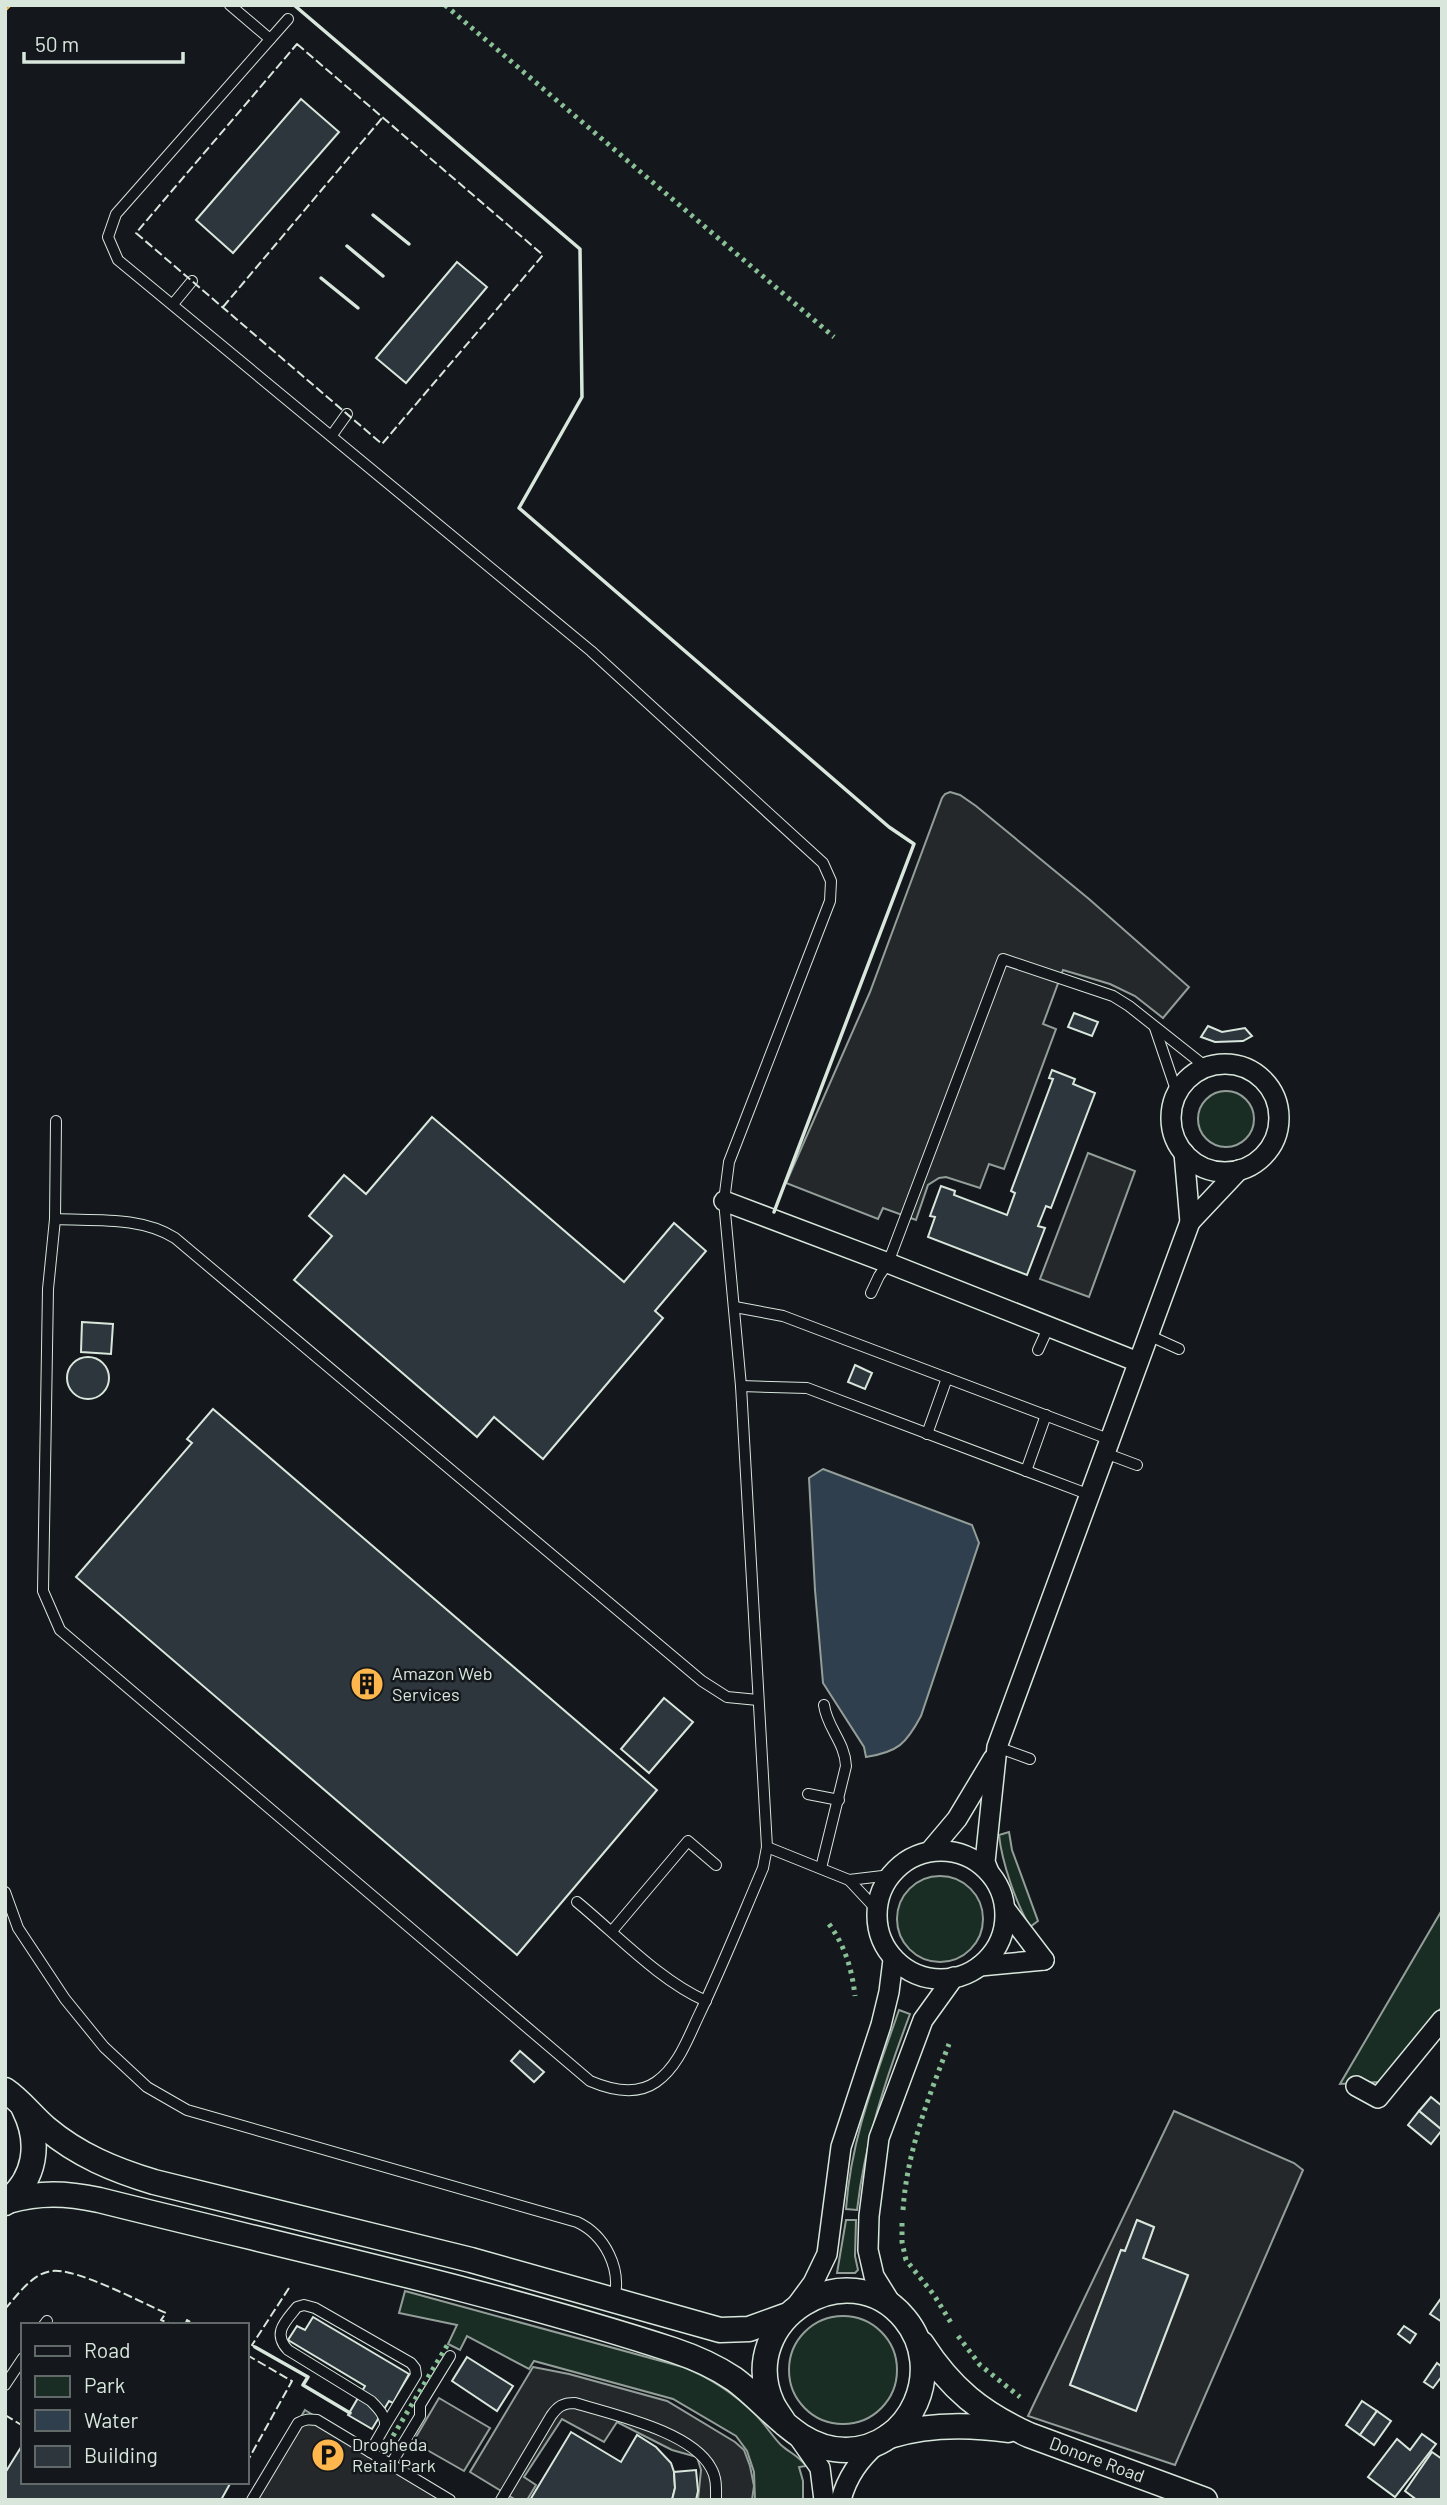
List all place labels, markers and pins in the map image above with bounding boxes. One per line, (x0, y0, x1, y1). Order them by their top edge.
place label: Amazon Web Services (392, 1662, 492, 1705)
building icon: Amazon Web Services (348, 1665, 386, 1703)
place label: Drogheda Retail Park (352, 2433, 436, 2476)
parking icon: Drogheda Retail Park (309, 2436, 347, 2474)

